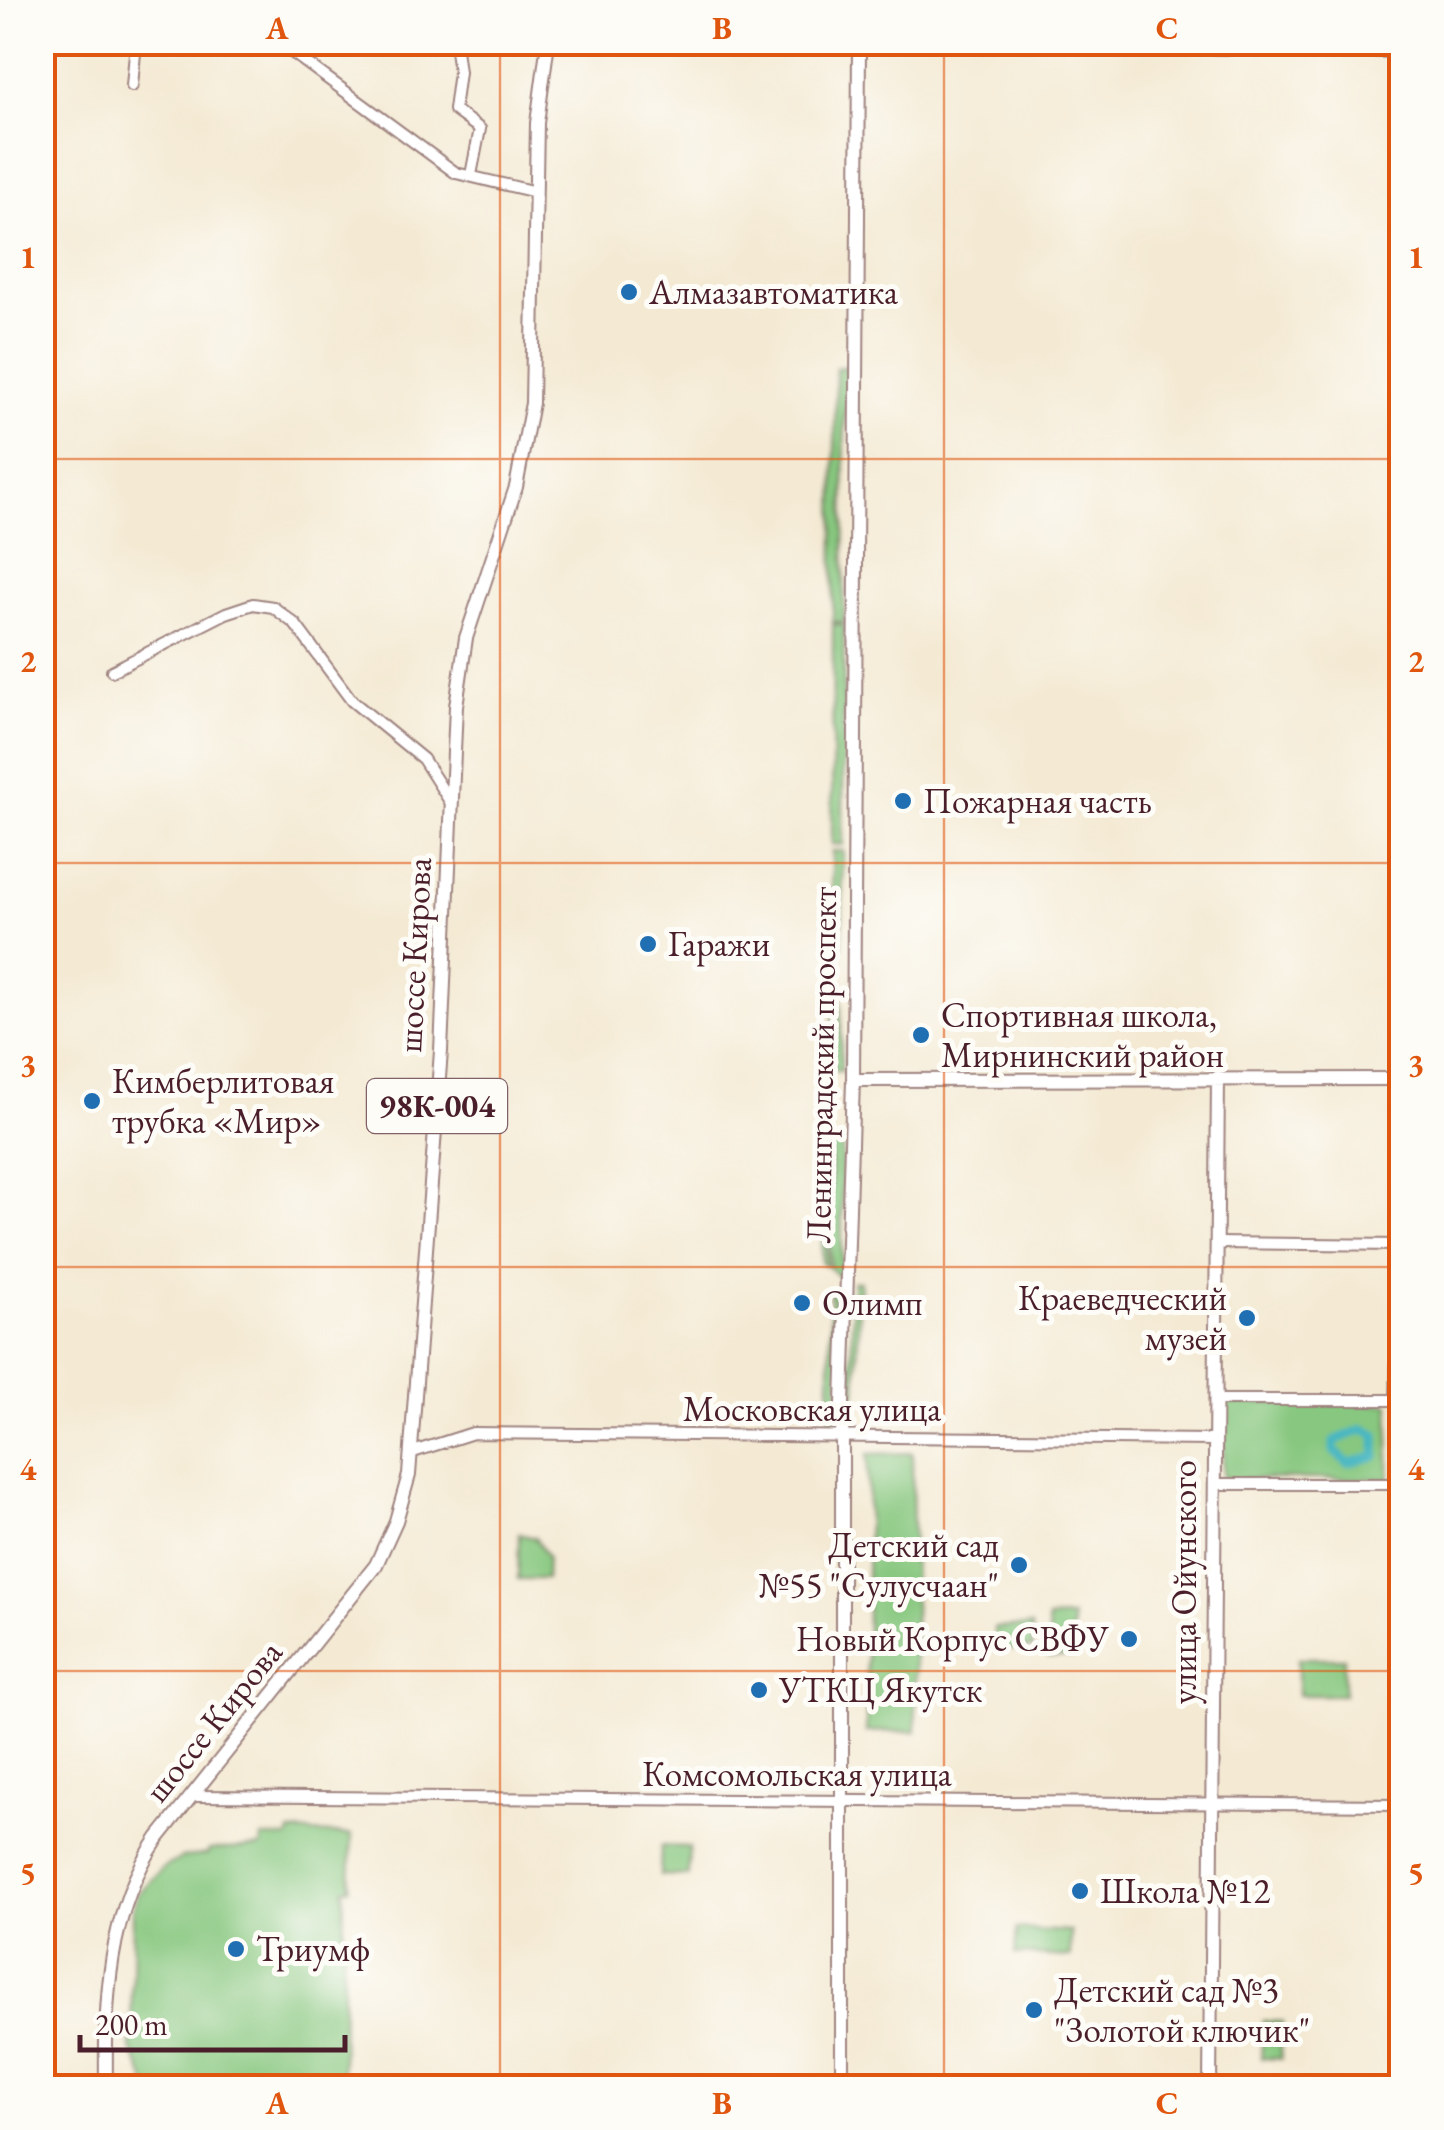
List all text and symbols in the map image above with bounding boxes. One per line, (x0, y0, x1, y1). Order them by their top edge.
text: A (264, 7, 289, 49)
text: B (712, 7, 732, 49)
text: C (1156, 7, 1178, 49)
text: 1 (20, 236, 36, 278)
text: 1 (1408, 236, 1424, 278)
place label: Алмазавтоматика (648, 269, 898, 314)
marker: Алмазавтоматика (618, 281, 640, 303)
text: 2 (20, 640, 37, 682)
text: 2 (1408, 640, 1425, 682)
place label: Пожарная часть (923, 778, 1152, 824)
marker: Пожарная часть (892, 790, 914, 812)
street label: шоссе Кирова (386, 856, 442, 1054)
street label: Ленинградский проспект (795, 886, 847, 1244)
place label: Гаражи (668, 921, 770, 967)
marker: Гаражи (637, 933, 659, 955)
place label: Спортивная школа, Мирнинский район (941, 992, 1224, 1078)
marker: Спортивная школа, Мирнинский район (910, 1024, 932, 1046)
text: 3 (20, 1044, 36, 1086)
text: 3 (1408, 1044, 1424, 1086)
place label: Кимберлитовая трубка «Мир» (112, 1058, 334, 1144)
road number: 98К-004 (367, 1079, 507, 1133)
marker: Кимберлитовая трубка «Мир» (81, 1090, 103, 1112)
place label: Краеведческий музей (1018, 1275, 1227, 1361)
place label: Олимп (822, 1280, 923, 1325)
marker: Олимп (791, 1292, 813, 1314)
marker: Краеведческий музей (1236, 1307, 1258, 1329)
street label: Московская улица (683, 1386, 941, 1432)
text: 4 (20, 1448, 38, 1490)
text: 4 (1408, 1448, 1426, 1490)
street label: улица Ойунского (1161, 1460, 1207, 1704)
place label: Детский сад №55 "Сулусчаан" (759, 1522, 999, 1608)
marker: Детский сад №55 "Сулусчаан" (1008, 1554, 1030, 1576)
place label: Новый Корпус СВФУ (796, 1616, 1110, 1662)
marker: Новый Корпус СВФУ (1118, 1628, 1140, 1650)
street label: шоссе Кирова (134, 1631, 292, 1811)
place label: УТКЦ Якутск (778, 1667, 983, 1713)
marker: УТКЦ Якутск (748, 1679, 770, 1701)
street label: Комсомольская улица (642, 1751, 952, 1797)
text: 5 (20, 1852, 36, 1894)
text: 5 (1408, 1852, 1424, 1894)
place label: Школа №12 (1100, 1868, 1271, 1913)
marker: Школа №12 (1069, 1880, 1091, 1902)
place label: Триумф (256, 1926, 370, 1972)
marker: Триумф (225, 1938, 247, 1960)
place label: Детский сад №3 "Золотой ключик" (1054, 1967, 1310, 2052)
scale bar (80, 1990, 345, 2052)
marker: Детский сад №3 "Золотой ключик" (1023, 1999, 1045, 2021)
text: 200 m (95, 2005, 168, 2044)
text: A (264, 2082, 289, 2124)
text: B (712, 2082, 732, 2124)
text: C (1156, 2082, 1178, 2124)

